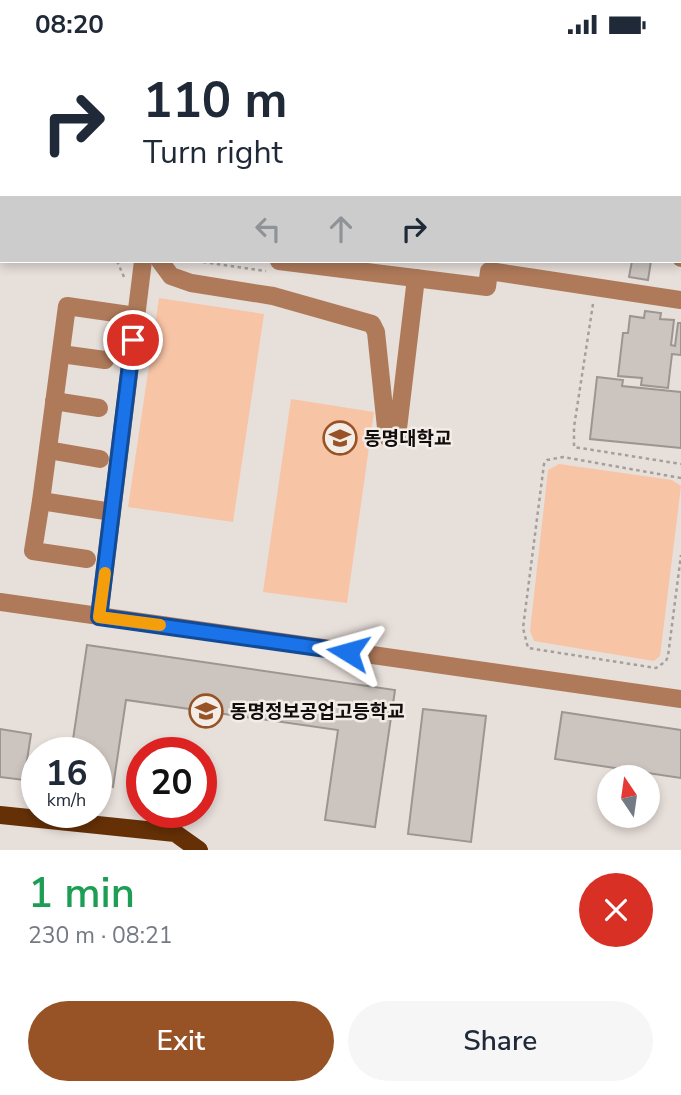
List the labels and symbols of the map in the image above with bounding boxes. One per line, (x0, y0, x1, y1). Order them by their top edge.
pin (103, 310, 163, 370)
school or university icon: 동명대학교 (321, 419, 359, 457)
place label: 동명대학교 (364, 426, 451, 452)
position arrow (311, 615, 385, 689)
school or university icon: 동명정보공업고등학교 (187, 692, 225, 730)
place label: 동명정보공업고등학교 (230, 699, 405, 725)
speed limit sign: 20 (126, 737, 217, 828)
north arrow (597, 765, 660, 828)

